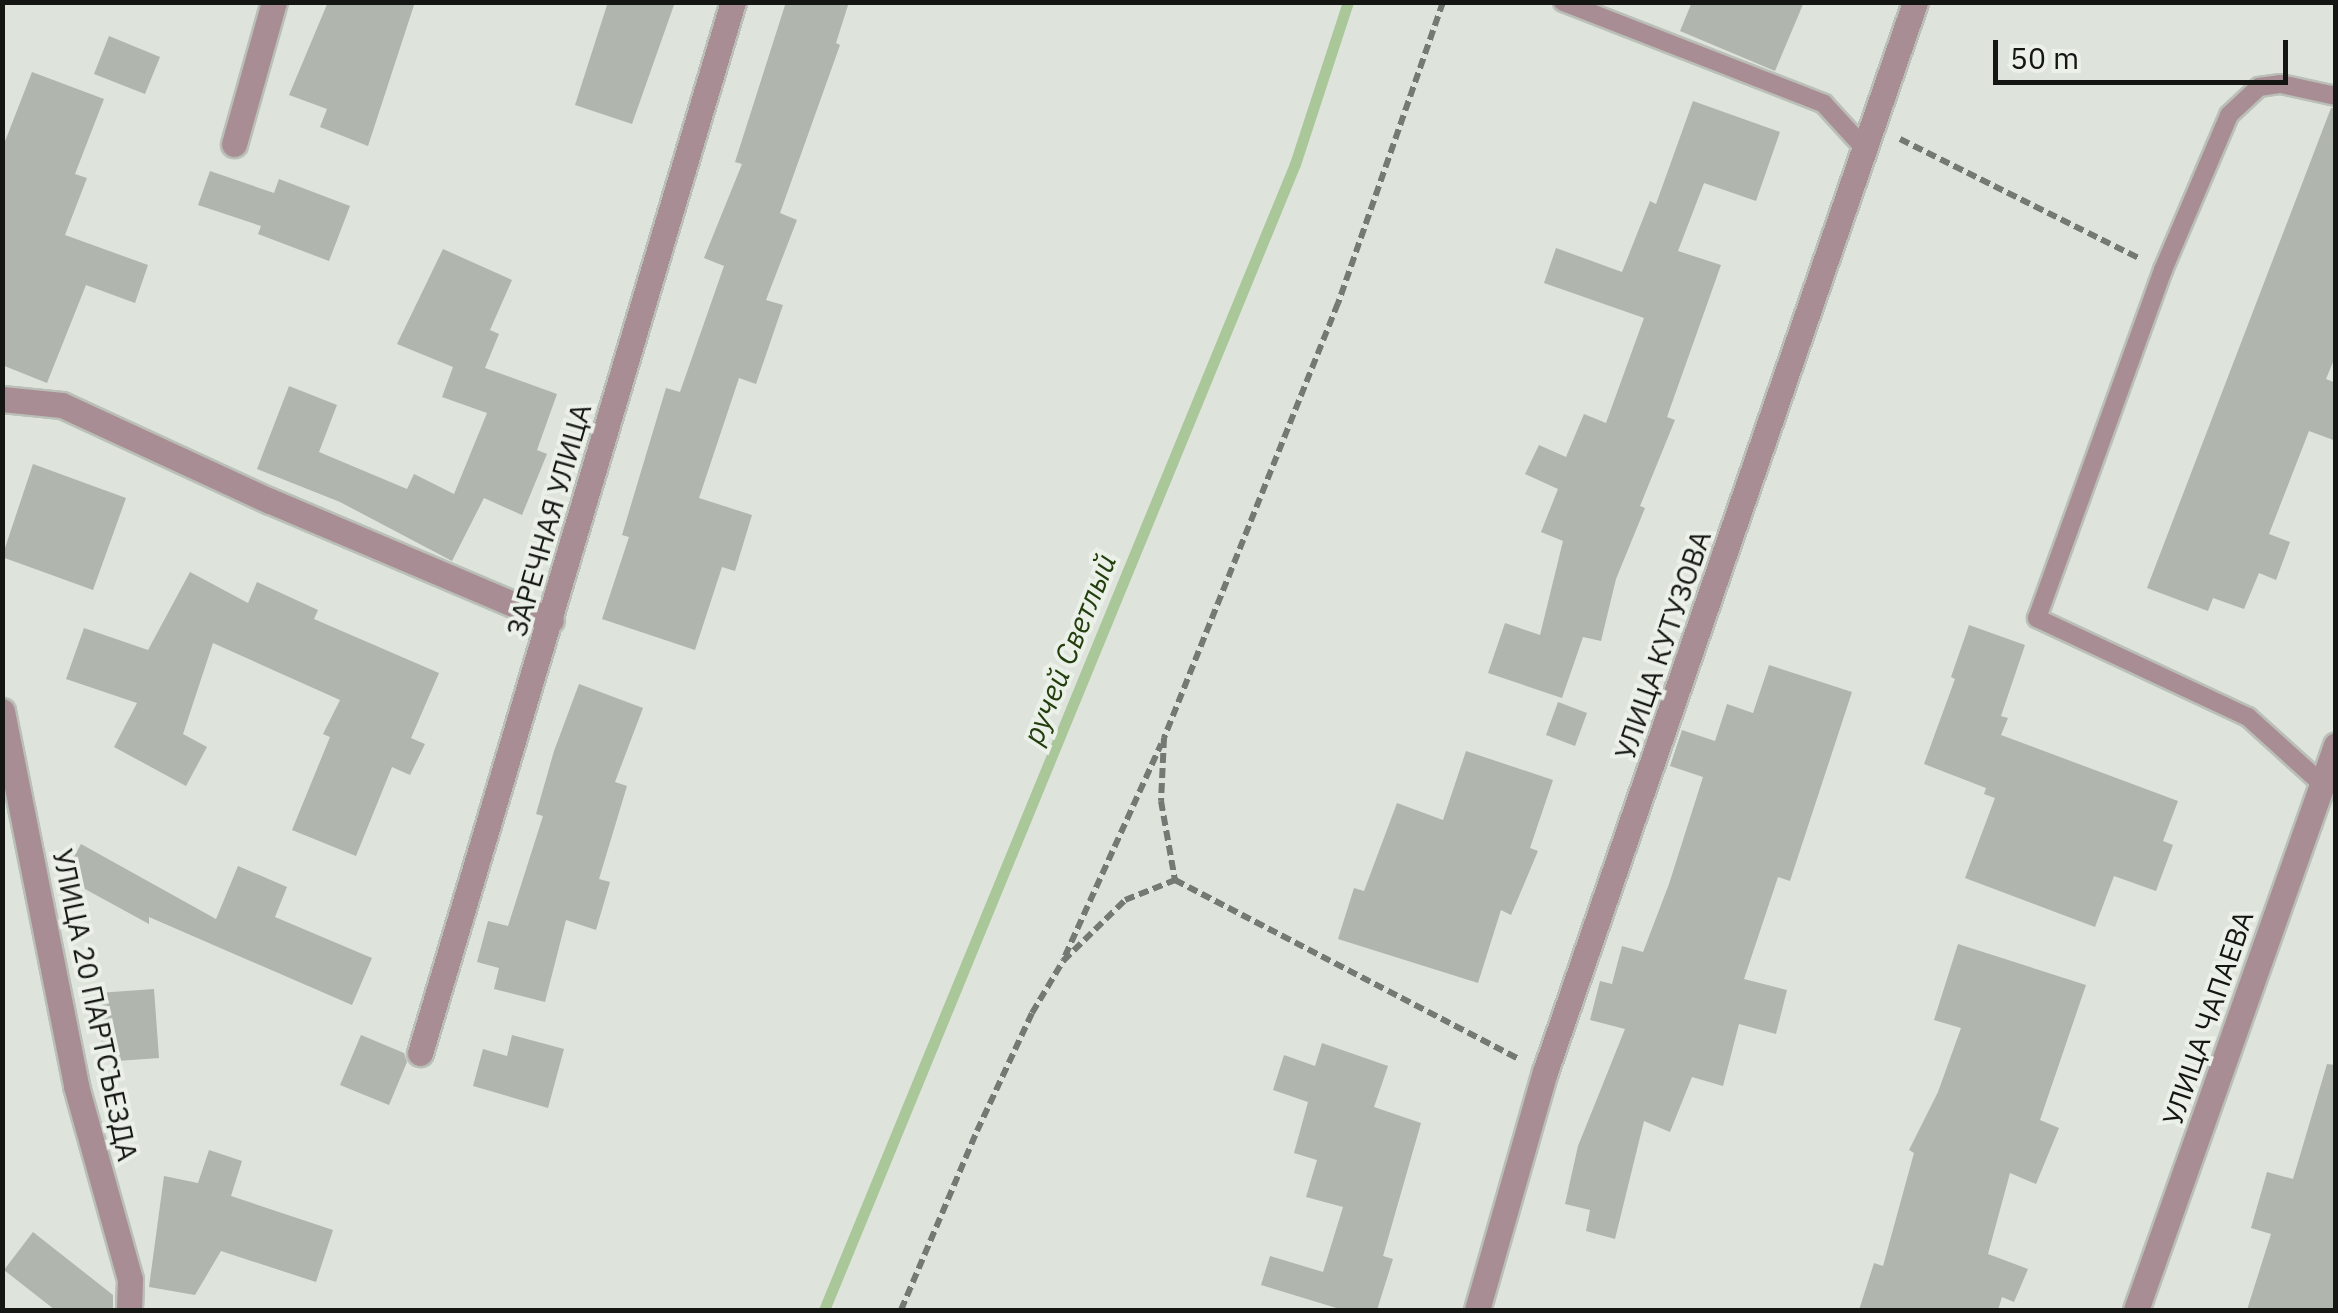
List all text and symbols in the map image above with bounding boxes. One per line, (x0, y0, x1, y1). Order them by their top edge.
scale bar (1998, 20, 2293, 82)
text: 50 m (2010, 38, 2079, 77)
street label: ЗАРЕЧНАЯ УЛИЦА (500, 400, 598, 640)
street label: УЛИЦА КУТУЗОВА (1608, 526, 1718, 764)
water label: ручей Светлый (1014, 548, 1124, 750)
street label: УЛИЦА 20 ПАРТСЪЕЗДА (45, 846, 145, 1164)
street label: УЛИЦА ЧАПАЕВА (2156, 906, 2260, 1130)

